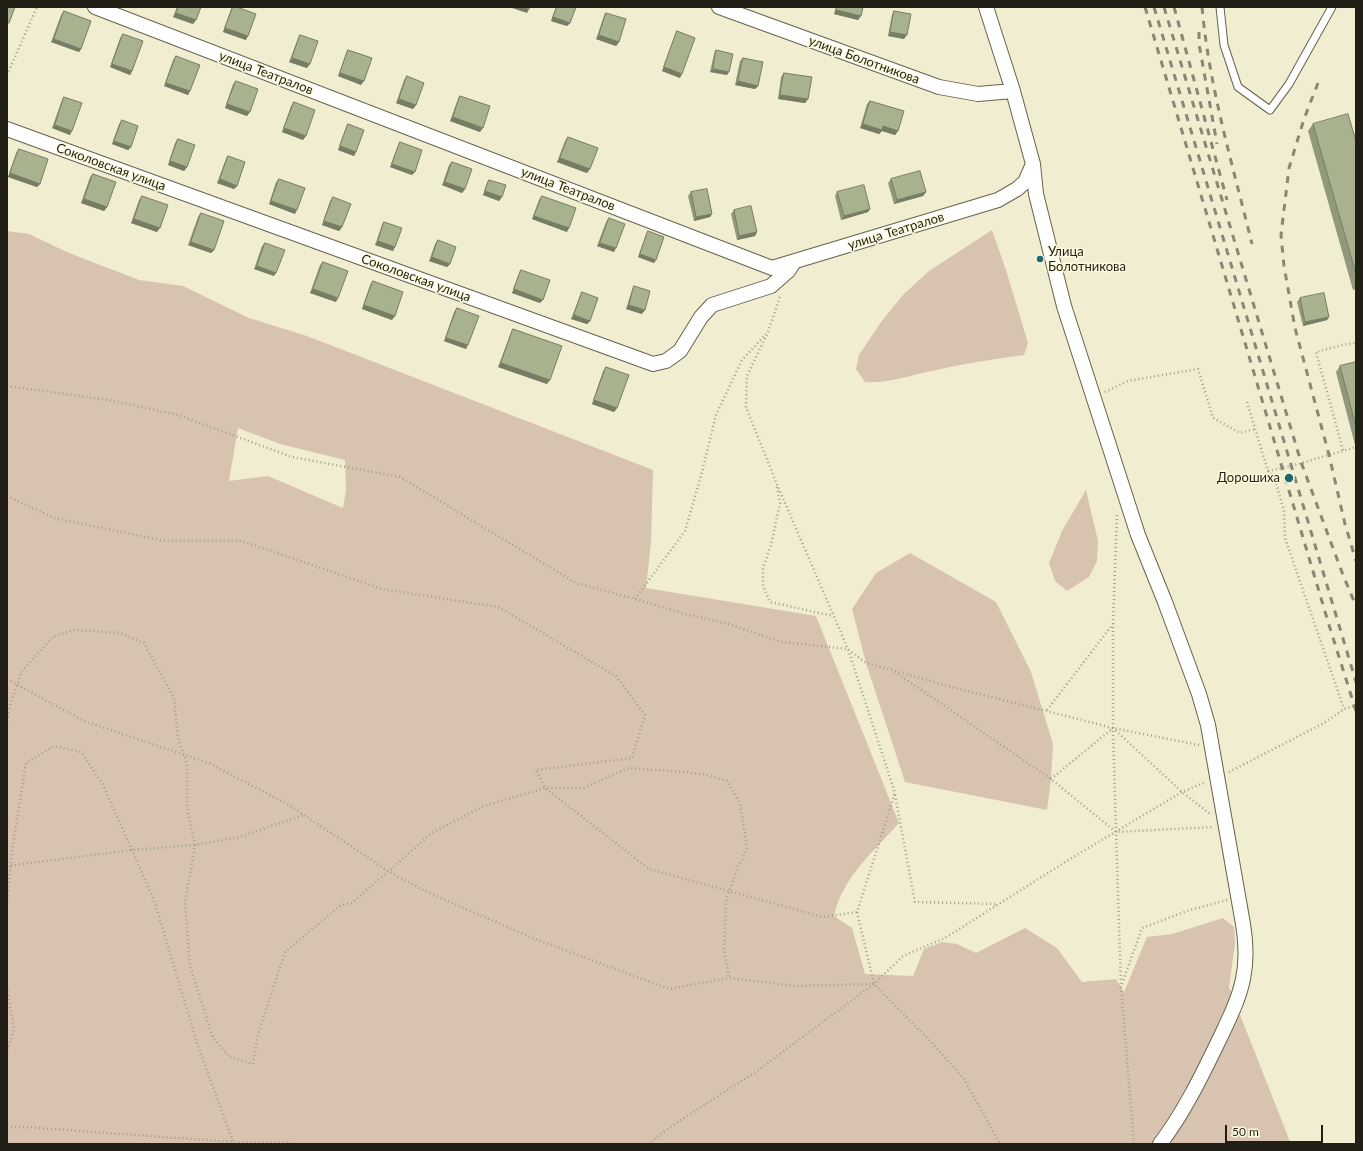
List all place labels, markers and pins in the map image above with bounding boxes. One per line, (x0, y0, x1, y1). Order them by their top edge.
place label: Улица Болотникова (1048, 244, 1126, 275)
marker: Улица Болотникова (1035, 254, 1045, 264)
place label: Дорошиха (1217, 470, 1280, 486)
marker: Дорошиха (1283, 472, 1295, 484)

